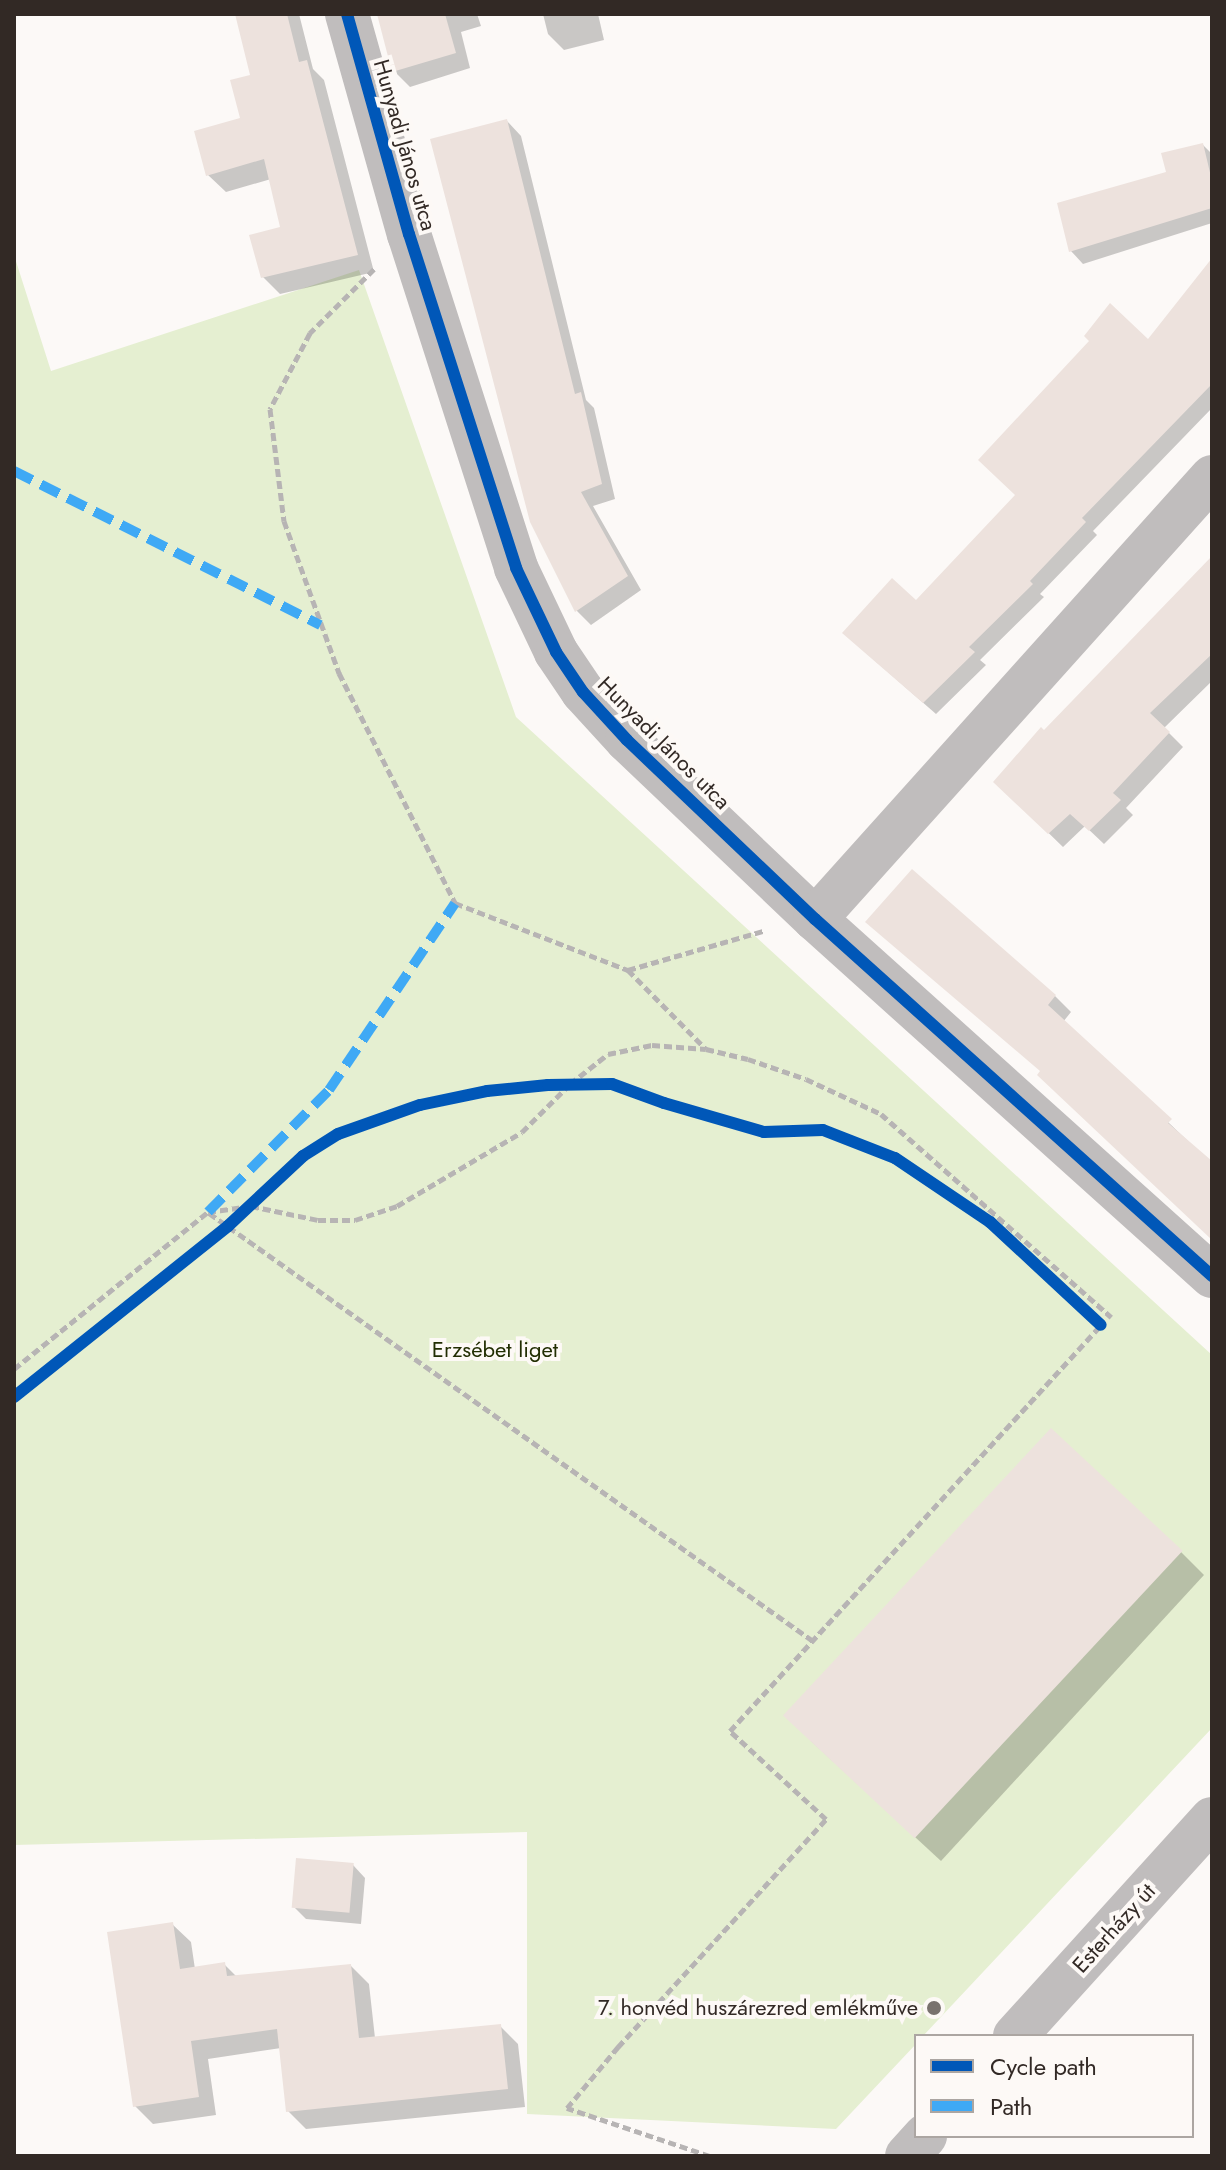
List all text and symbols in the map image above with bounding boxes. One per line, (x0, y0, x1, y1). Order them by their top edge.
street label: Hunyadi János utca (368, 56, 442, 234)
street label: Hunyadi János utca (592, 671, 736, 815)
park label: Erzsébet liget (432, 1337, 558, 1363)
street label: Esterházy út (1067, 1878, 1161, 1978)
place label: 7. honvéd huszárezred emlékműve (598, 1995, 918, 2021)
marker: 7. honvéd huszárezred emlékműve (925, 1999, 943, 2017)
legend (914, 2034, 1194, 2138)
text: Cycle path (990, 2049, 1097, 2084)
text: Path (990, 2089, 1032, 2124)

